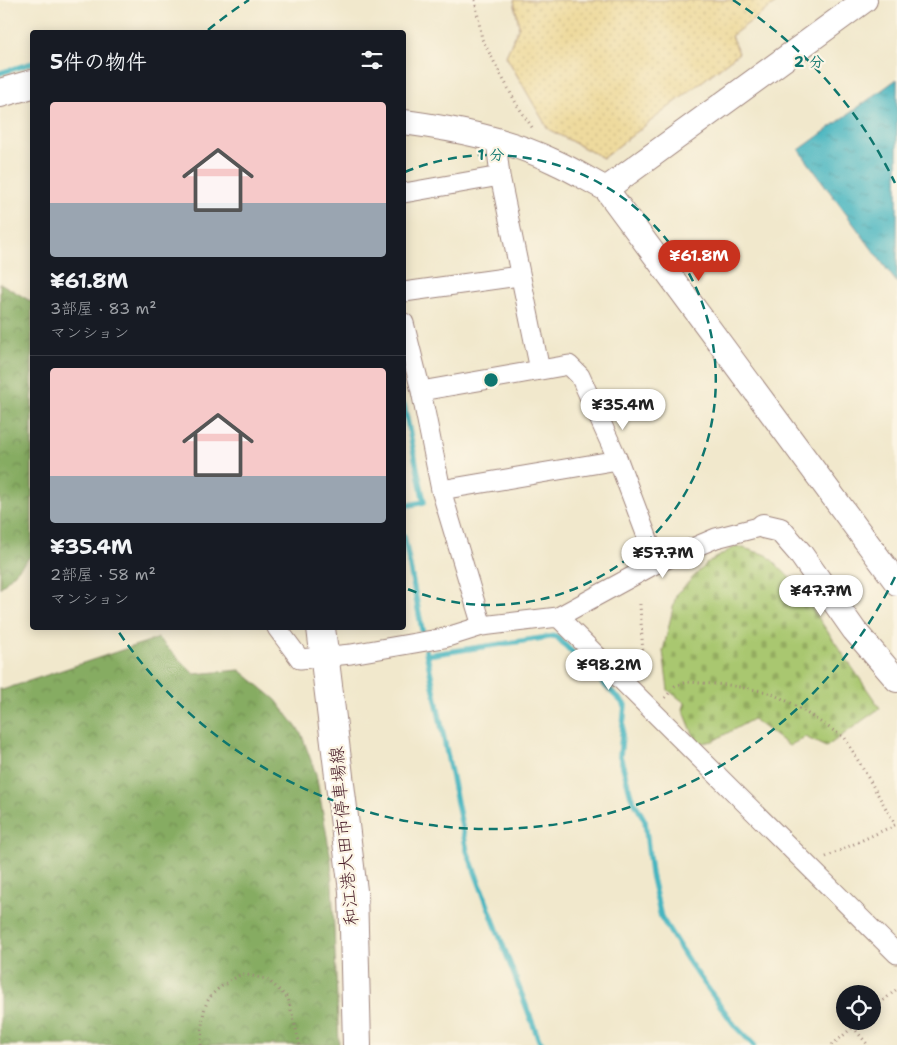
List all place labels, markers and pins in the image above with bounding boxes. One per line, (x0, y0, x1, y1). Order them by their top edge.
pin: ¥61.8M (658, 240, 740, 282)
centre of rings (482, 371, 500, 389)
pin: ¥35.4M (582, 388, 664, 431)
pin: ¥57.7M (622, 536, 704, 579)
pin: ¥47.7M (780, 574, 862, 617)
pin: ¥98.2M (568, 648, 650, 691)

